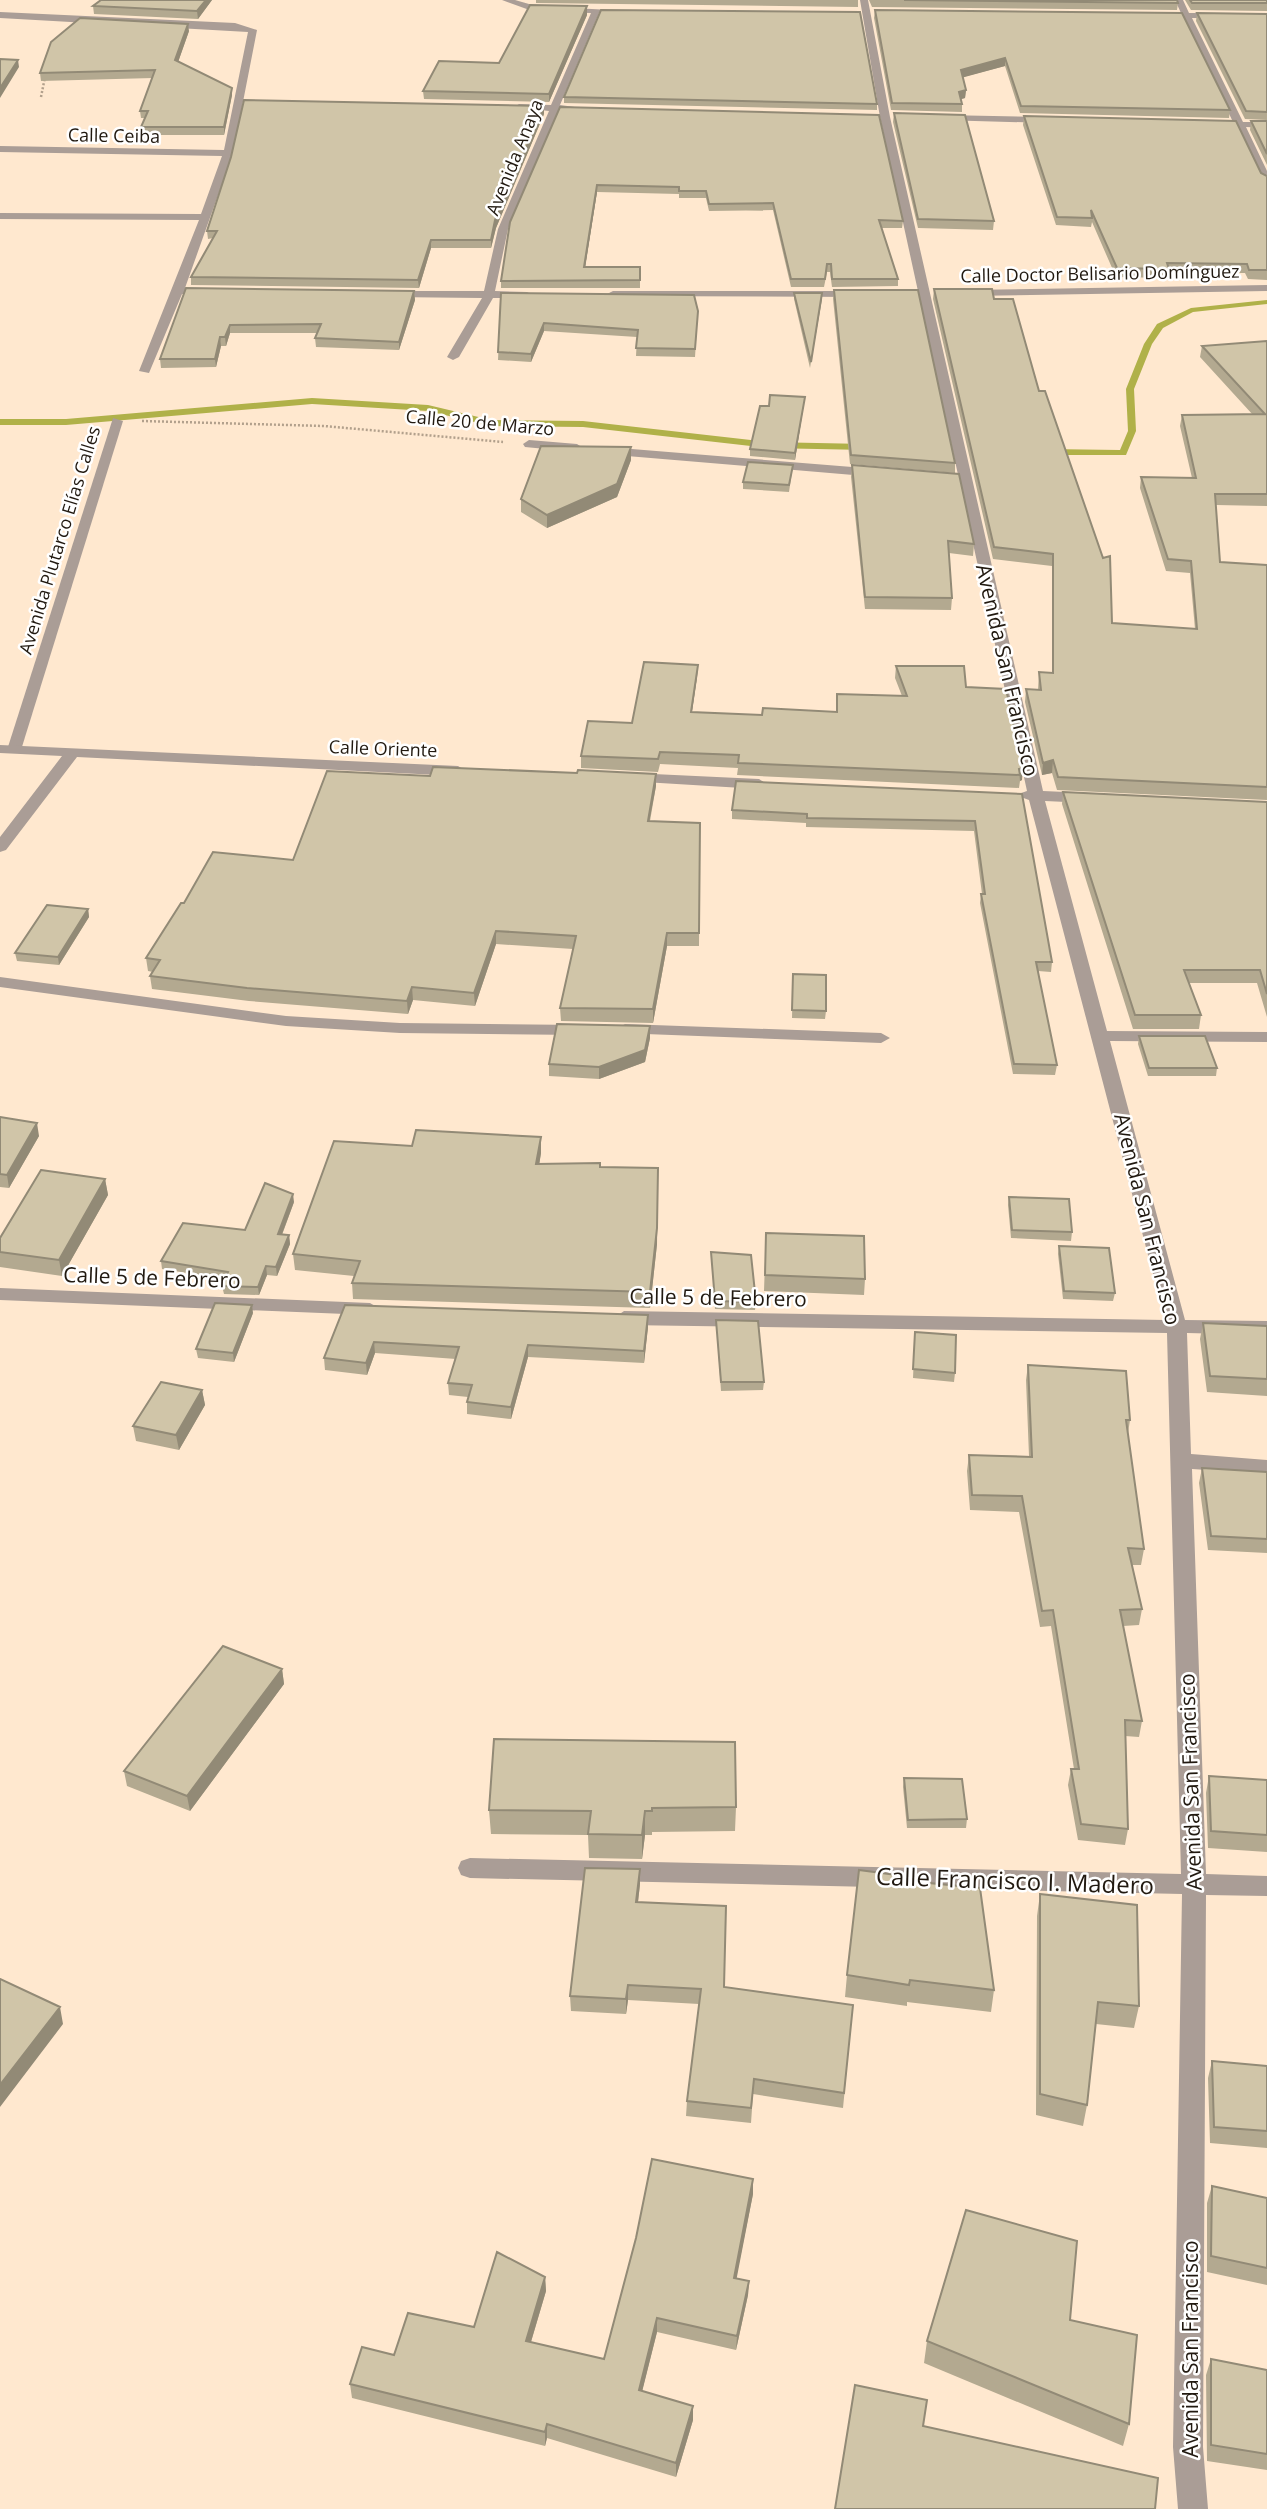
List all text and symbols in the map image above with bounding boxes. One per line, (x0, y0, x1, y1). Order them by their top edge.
street label: Avenida Anaya (480, 95, 548, 219)
street label: Calle Ceiba (68, 122, 160, 148)
street label: Calle Doctor Belisario Domínguez (960, 259, 1240, 287)
street label: Calle 20 de Marzo (405, 404, 555, 440)
street label: Avenida Plutarco Elías Calles (13, 423, 105, 657)
street label: Avenida San Francisco (970, 561, 1046, 779)
street label: Calle Oriente (328, 734, 438, 762)
street label: Avenida San Francisco (1108, 1110, 1188, 1328)
street label: Calle 5 de Febrero (63, 1260, 241, 1294)
street label: Calle 5 de Febrero (629, 1281, 807, 1313)
street label: Avenida San Francisco (1172, 1673, 1208, 1891)
street label: Calle Francisco I. Madero (875, 1859, 1155, 1901)
street label: Avenida San Francisco (1176, 2240, 1204, 2458)

